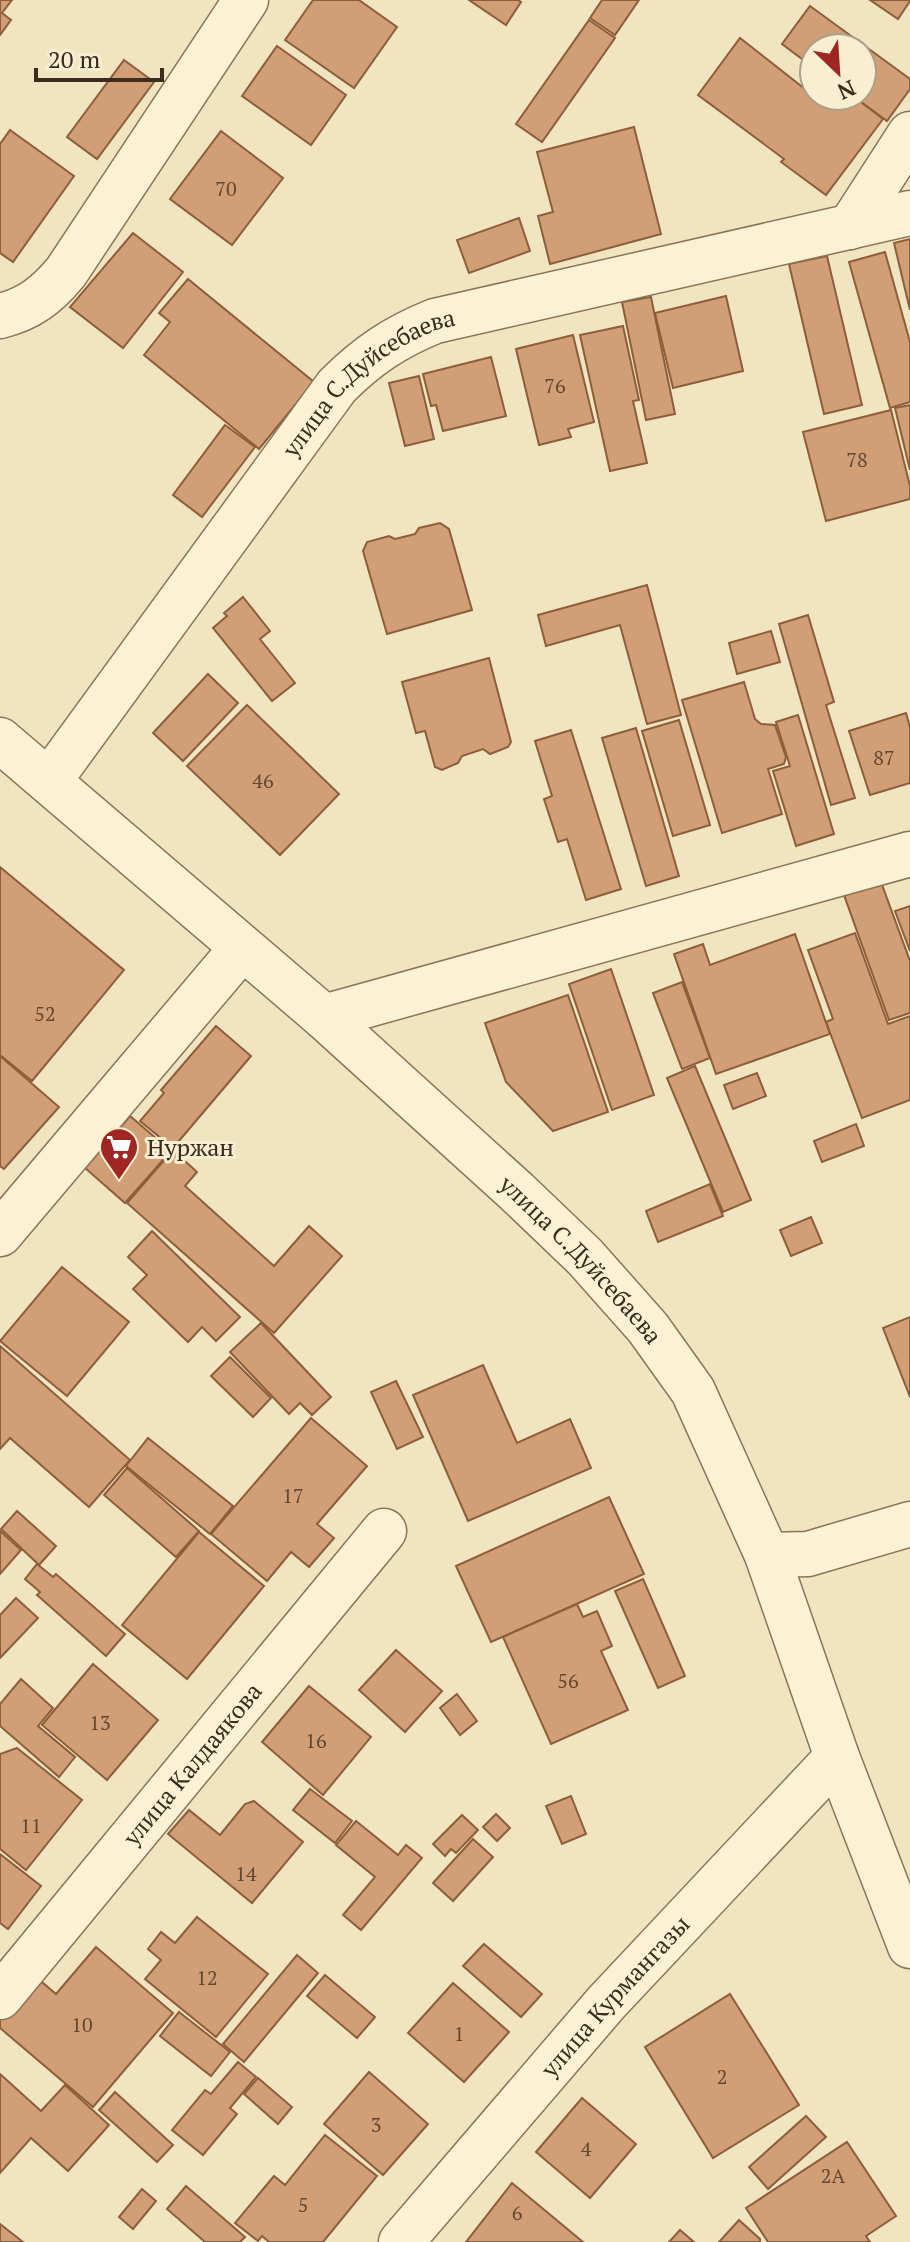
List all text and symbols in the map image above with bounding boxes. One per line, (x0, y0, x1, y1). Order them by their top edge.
scale bar (36, 32, 162, 82)
north arrow (798, 32, 878, 112)
text: 20 m (48, 43, 100, 75)
text: N (833, 74, 860, 107)
house number: 70 (215, 175, 237, 202)
street label: улица С.Дуйсебаева (274, 301, 458, 464)
house number: 76 (544, 372, 566, 399)
house number: 78 (846, 446, 868, 473)
house number: 87 (873, 744, 895, 771)
house number: 46 (252, 767, 274, 794)
house number: 52 (34, 1000, 56, 1027)
supermarket icon: Нуржан (98, 1126, 140, 1181)
place label: Нуржан (147, 1131, 234, 1163)
street label: улица С.Дуйсебаева (492, 1167, 670, 1350)
house number: 17 (282, 1482, 304, 1509)
house number: 56 (557, 1667, 579, 1694)
street label: улица Калдаякова (115, 1676, 269, 1853)
house number: 13 (89, 1709, 111, 1736)
house number: 16 (305, 1727, 327, 1754)
house number: 11 (20, 1812, 42, 1839)
house number: 14 (235, 1860, 257, 1887)
street label: улица Курмангазы (533, 1908, 696, 2085)
house number: 12 (196, 1964, 218, 1991)
house number: 10 (71, 2011, 93, 2038)
house number: 1 (454, 2020, 464, 2047)
house number: 2 (717, 2063, 727, 2090)
house number: 3 (371, 2111, 381, 2138)
house number: 4 (581, 2135, 592, 2162)
house number: 2А (821, 2162, 845, 2189)
house number: 5 (298, 2191, 308, 2218)
house number: 6 (512, 2199, 523, 2226)

